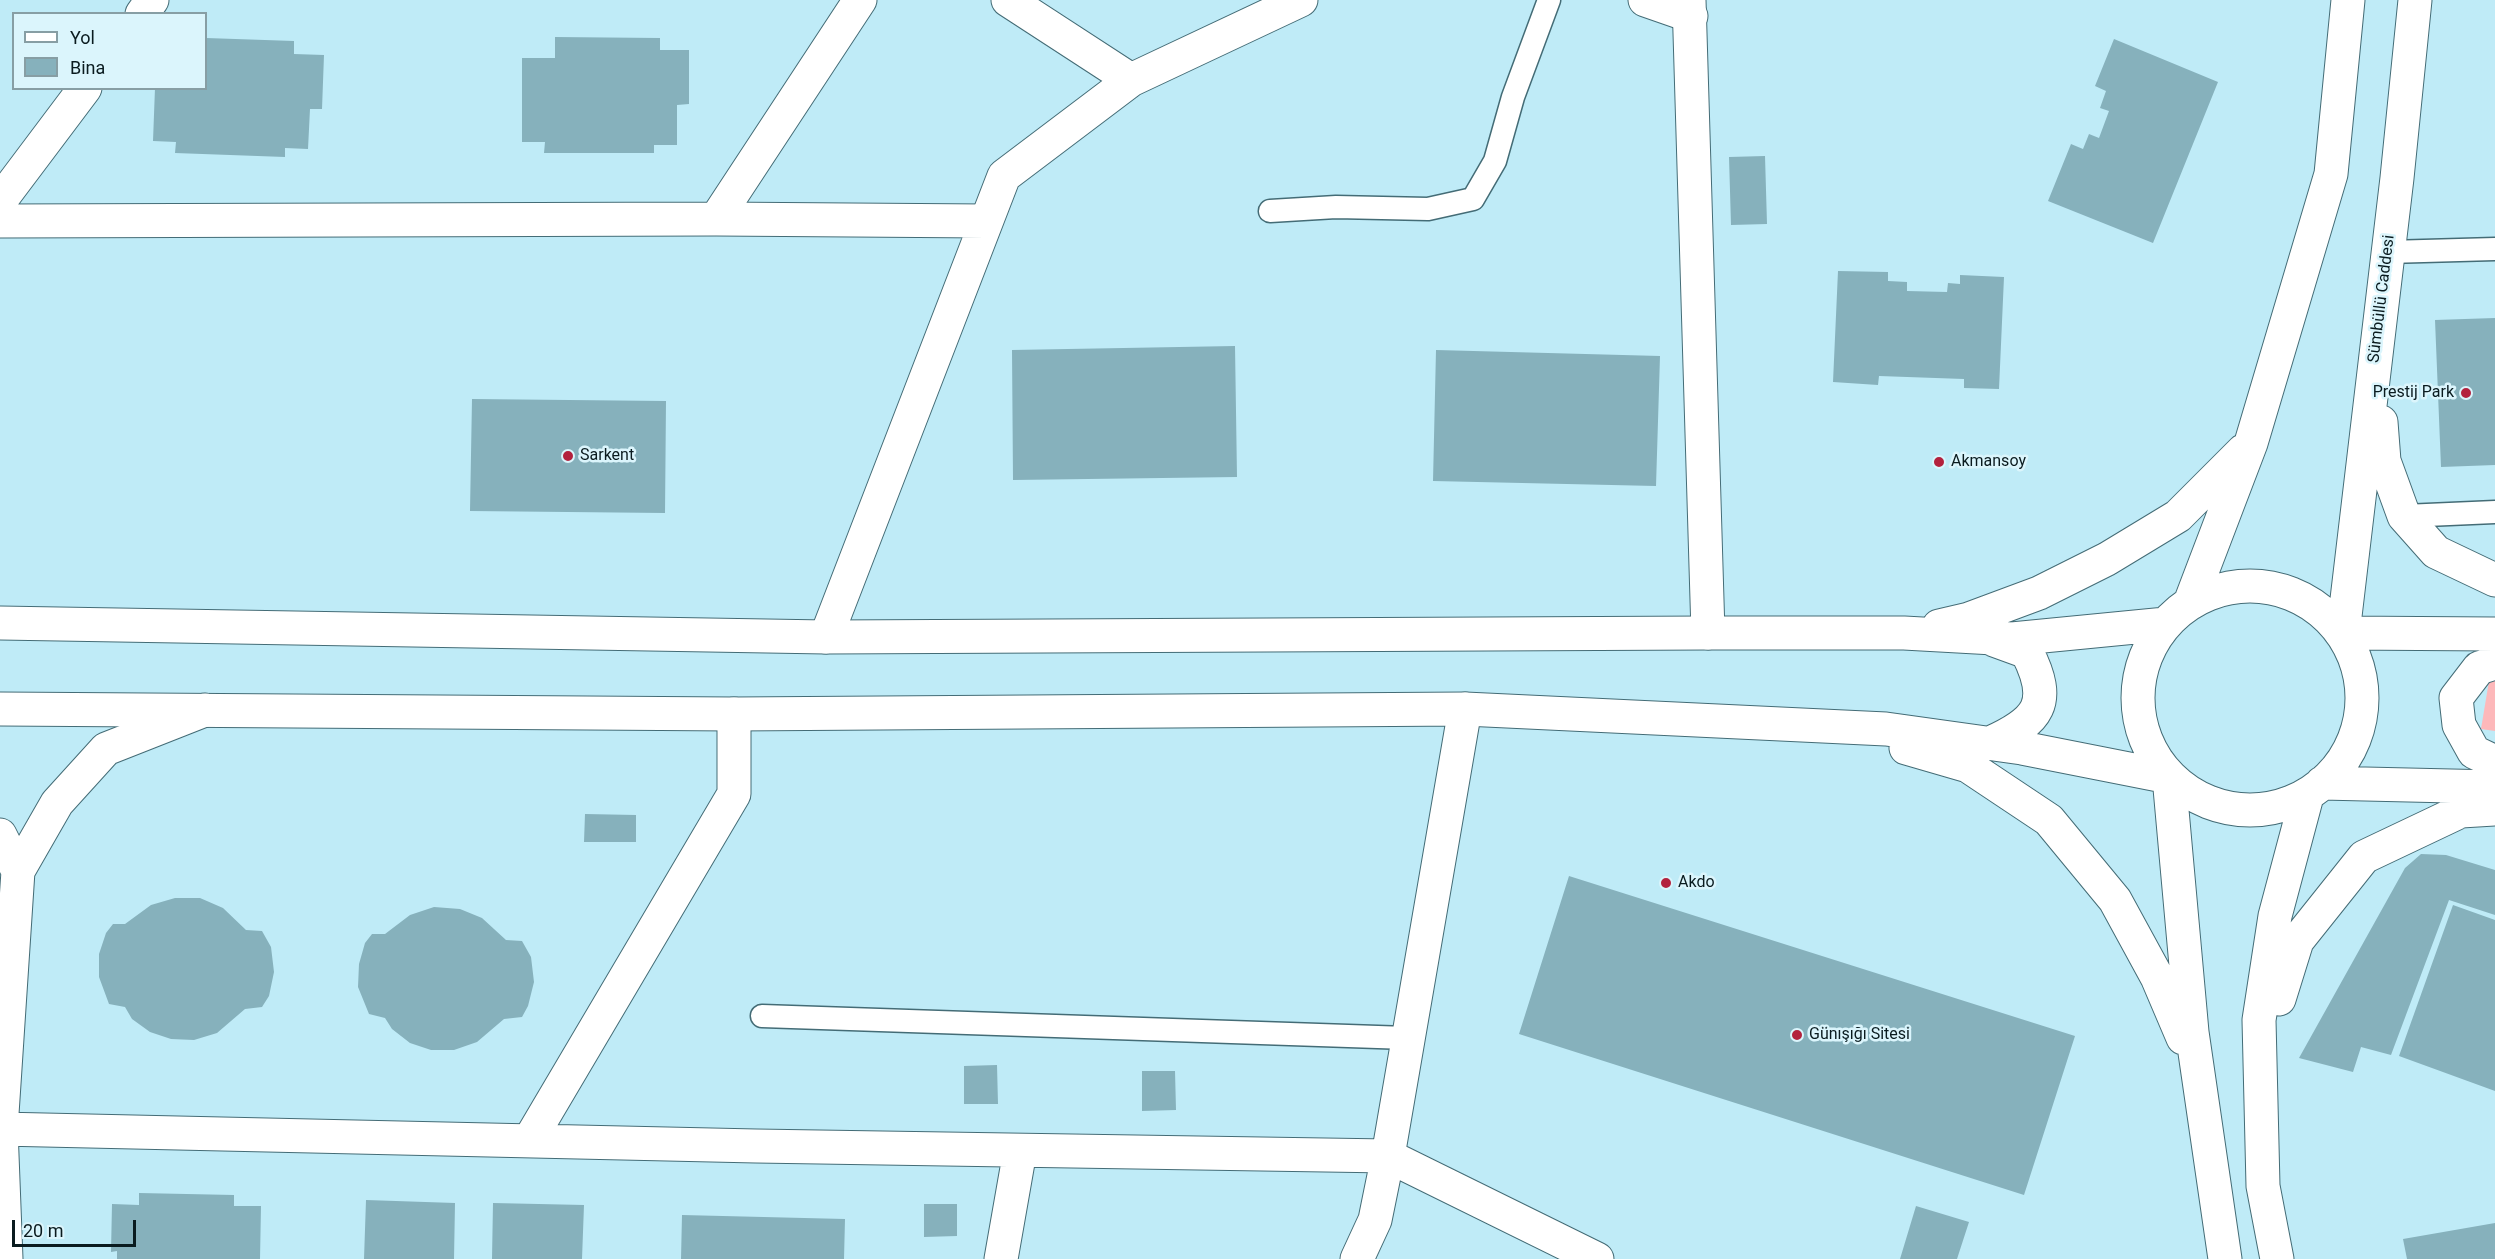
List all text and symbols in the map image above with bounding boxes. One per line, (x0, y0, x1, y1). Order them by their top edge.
legend (12, 12, 207, 90)
text: Yol (70, 27, 95, 48)
text: Bina (70, 57, 105, 78)
street label: Sümbüllü Caddesi (2365, 234, 2399, 364)
place label: Prestij Park (2373, 383, 2454, 403)
marker: Prestij Park (2459, 386, 2473, 400)
place label: Sarkent (580, 446, 634, 466)
marker: Sarkent (561, 449, 575, 463)
place label: Akmansoy (1951, 452, 2026, 472)
marker: Akmansoy (1932, 455, 1946, 469)
place label: Akdo (1678, 873, 1715, 893)
marker: Akdo (1659, 876, 1673, 890)
place label: Günışığı Sitesi (1809, 1025, 1910, 1045)
marker: Günışığı Sitesi (1790, 1028, 1804, 1042)
scale bar (15, 1208, 140, 1246)
text: 20 m (23, 1220, 63, 1241)

